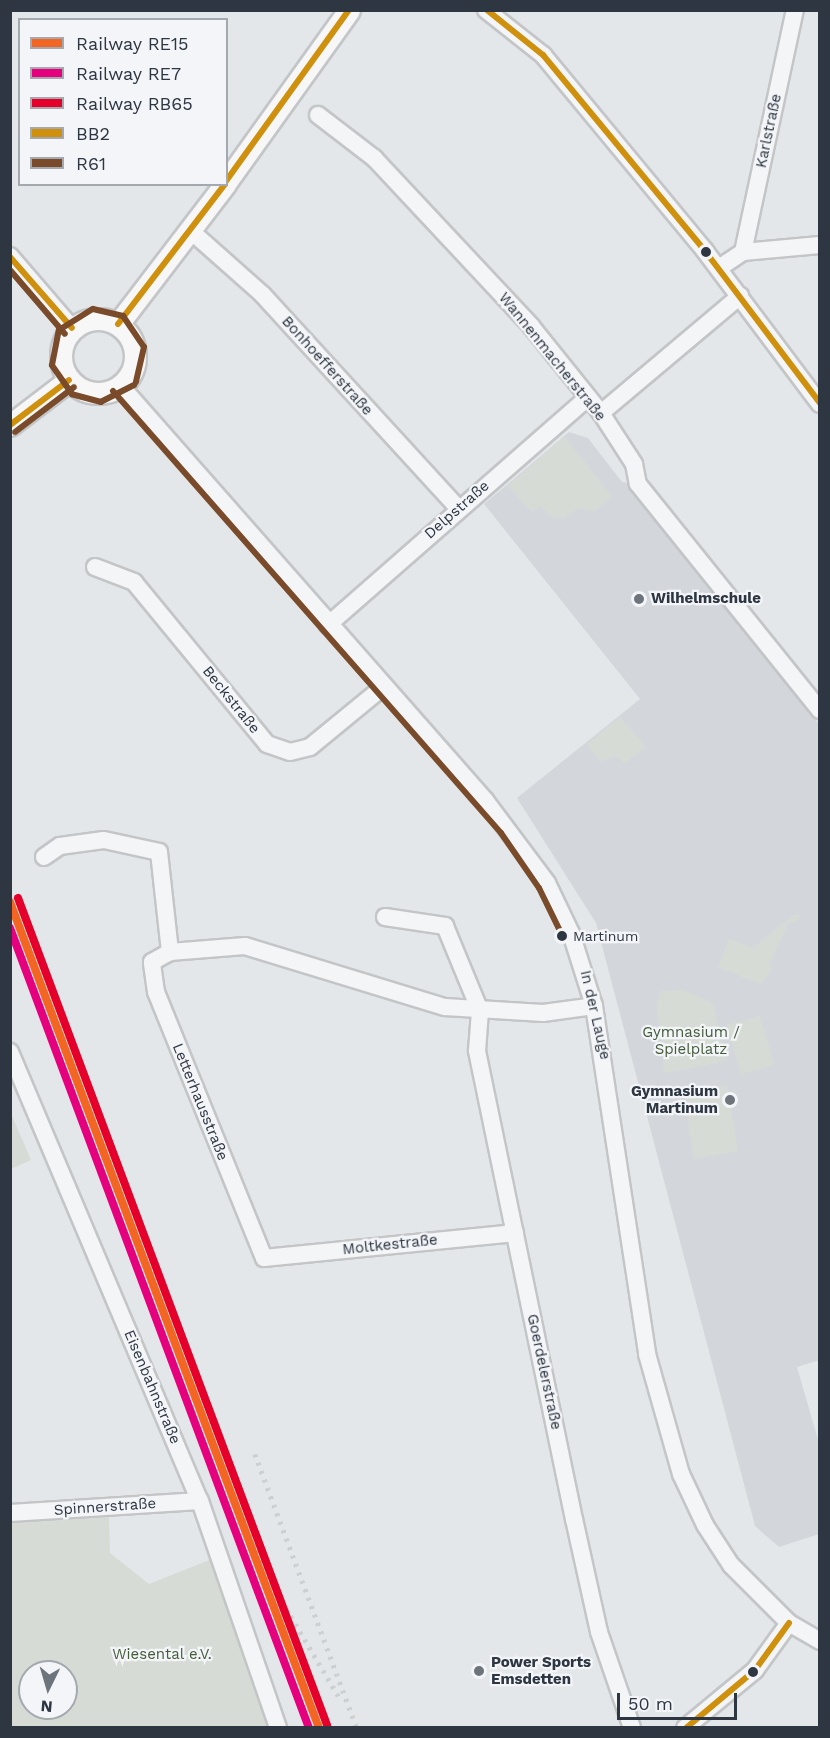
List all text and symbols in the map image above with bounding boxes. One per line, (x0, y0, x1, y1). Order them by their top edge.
legend (18, 18, 228, 186)
text: Railway RE15 (76, 33, 189, 54)
text: Railway RE7 (76, 63, 181, 84)
street label: Karlstraße (752, 92, 786, 170)
text: Railway RB65 (76, 93, 193, 114)
text: BB2 (76, 123, 110, 144)
text: R61 (76, 153, 106, 174)
unlabelled marker (700, 246, 712, 258)
street label: Wannenmacherstraße (495, 289, 609, 425)
street label: Bonhoefferstraße (278, 313, 376, 419)
street label: Delpstraße (421, 477, 493, 543)
place label: Wilhelmschule (651, 590, 761, 608)
marker: Wilhelmschule (632, 592, 646, 606)
street label: Beckstraße (198, 663, 264, 737)
place label: Martinum (573, 928, 638, 944)
marker: Martinum (556, 930, 568, 942)
street label: In der Lauge (576, 968, 614, 1062)
park label: Gymnasium / Spielplatz (642, 1023, 740, 1058)
street label: Letterhausstraße (168, 1041, 232, 1163)
place label: Gymnasium Martinum (631, 1082, 718, 1117)
marker: Gymnasium Martinum (723, 1093, 737, 1107)
street label: Moltkestraße (341, 1231, 439, 1259)
street label: Goerdelerstraße (523, 1312, 565, 1432)
street label: Eisenbahnstraße (120, 1327, 184, 1447)
street label: Spinnerstraße (53, 1494, 157, 1520)
park label: Wiesental e.V. (112, 1646, 212, 1664)
place label: Power Sports Emsdetten (491, 1653, 591, 1688)
north arrow (18, 1660, 78, 1720)
marker: Power Sports Emsdetten (472, 1664, 486, 1678)
unlabelled marker (747, 1666, 759, 1678)
scale bar (620, 1681, 740, 1719)
text: 50 m (628, 1693, 673, 1714)
text: N (40, 1696, 53, 1716)

